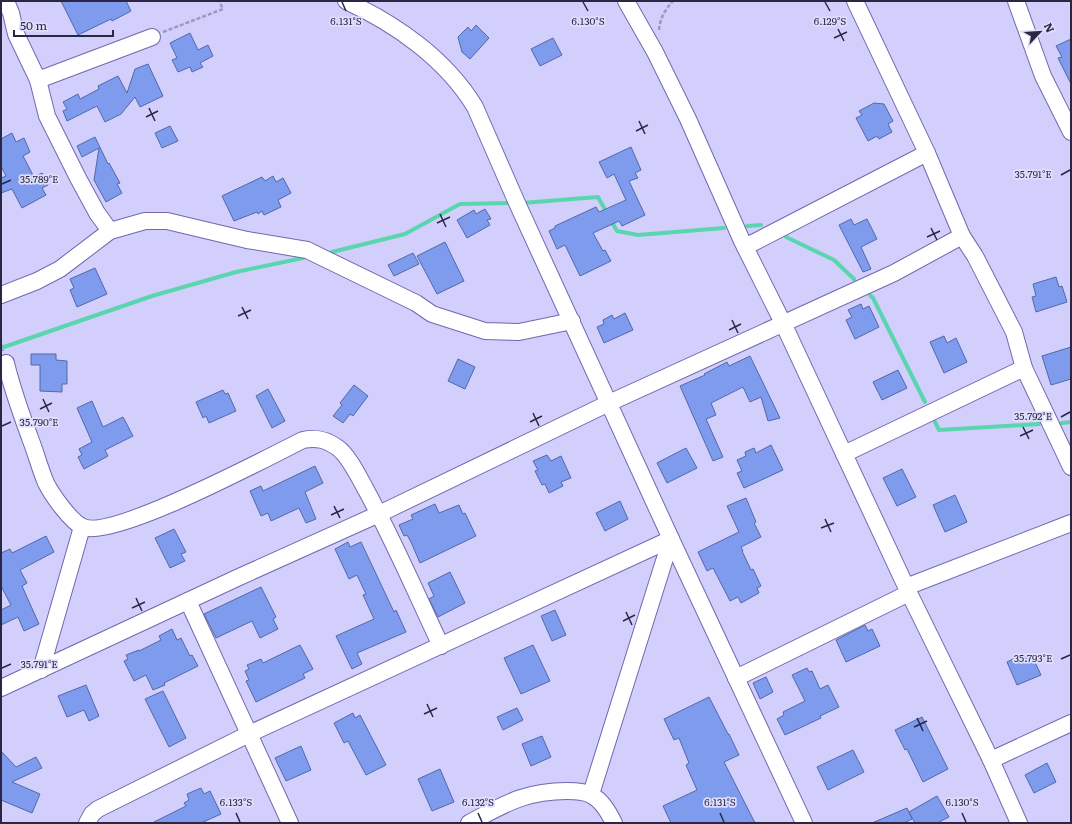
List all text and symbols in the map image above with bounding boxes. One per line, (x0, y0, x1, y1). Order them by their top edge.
scale bar (14, 12, 113, 38)
north arrow (1020, 12, 1060, 52)
text: 6.131°S (330, 13, 362, 28)
text: 6.130°S (571, 13, 605, 28)
text: 6.129°S (814, 13, 846, 28)
text: 50 m (20, 16, 47, 34)
text: N (1041, 20, 1059, 35)
text: 35.791°E (1014, 166, 1052, 181)
text: 35.789°E (20, 171, 58, 186)
text: 35.792°E (1014, 408, 1052, 423)
text: 35.790°E (20, 414, 58, 429)
text: 35.793°E (1014, 650, 1052, 665)
text: 35.791°E (20, 656, 58, 671)
text: 6.133°S (220, 794, 252, 809)
text: 6.132°S (462, 794, 494, 809)
text: 6.131°S (704, 794, 736, 809)
text: 6.130°S (945, 794, 979, 809)

